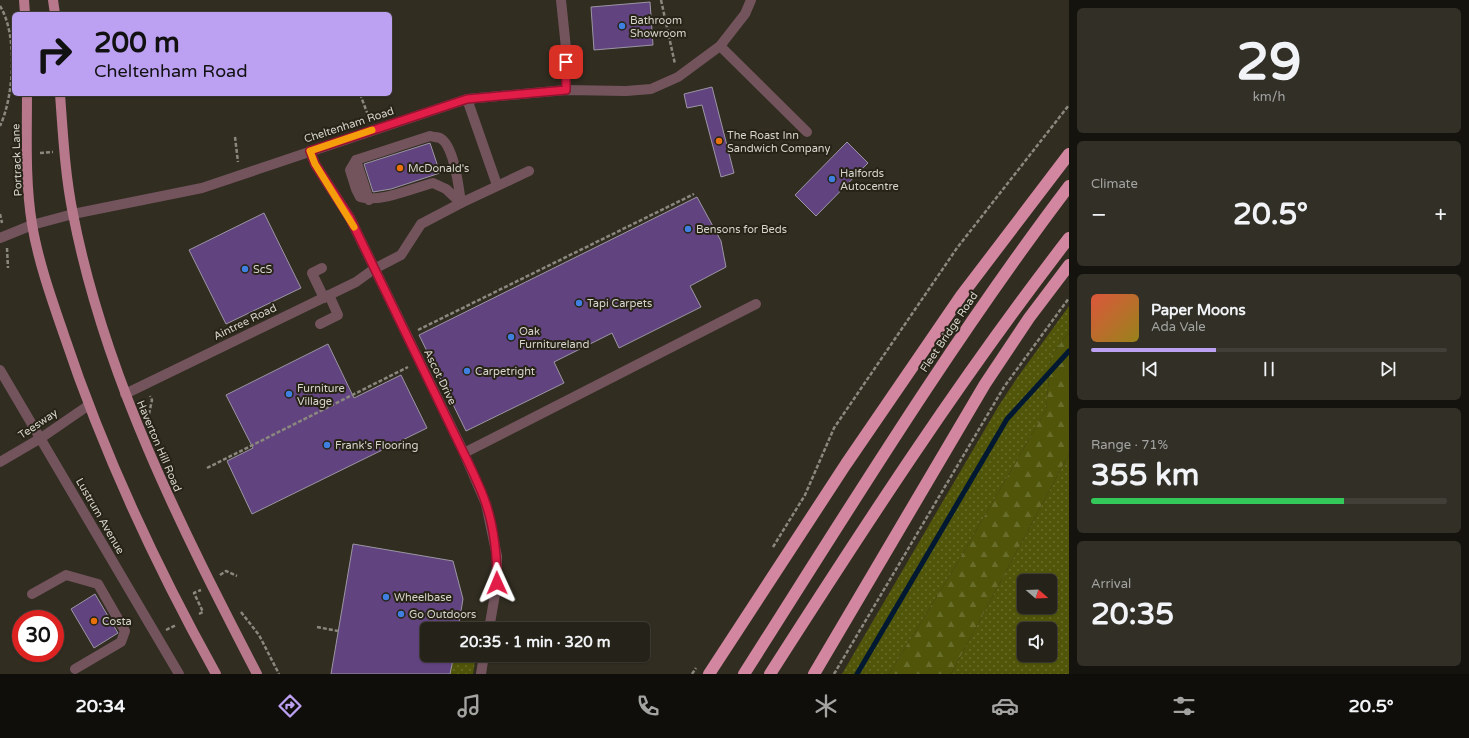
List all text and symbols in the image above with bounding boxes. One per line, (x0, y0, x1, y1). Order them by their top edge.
place label: Bathroom Showroom (630, 14, 686, 40)
marker: Bathroom Showroom (617, 21, 627, 31)
text: 200 m (94, 26, 180, 60)
icon: right (28, 28, 80, 80)
text: 29 (1236, 31, 1302, 94)
pin (549, 45, 583, 79)
icon: arrive (555, 51, 577, 73)
text: Cheltenham Road (94, 60, 248, 82)
text: km/h (1253, 89, 1285, 105)
street label: Cheltenham Road (302, 104, 396, 146)
street label: Portrack Lane (9, 123, 25, 197)
place label: The Roast Inn Sandwich Company (727, 129, 830, 155)
marker: The Roast Inn Sandwich Company (714, 136, 724, 146)
place label: McDonald's (408, 162, 469, 175)
marker: McDonald's (395, 163, 405, 173)
place label: Halfords Autocentre (840, 167, 899, 193)
marker: Halfords Autocentre (827, 174, 837, 184)
text: Climate (1091, 176, 1138, 192)
text: 20.5° (1233, 196, 1308, 233)
text: − (1091, 202, 1107, 228)
text: + (1435, 202, 1447, 228)
place label: Bensons for Beds (696, 223, 787, 236)
marker: Bensons for Beds (683, 224, 693, 234)
place label: ScS (253, 263, 273, 276)
marker: ScS (240, 264, 250, 274)
street label: Fleet Bridge Road (917, 289, 981, 375)
place label: Tapi Carpets (587, 297, 652, 310)
marker: Tapi Carpets (574, 298, 584, 308)
street label: Aintree Road (211, 301, 279, 343)
text: Paper Moons (1151, 301, 1246, 319)
text: Ada Vale (1151, 319, 1206, 335)
place label: Oak Furnitureland (519, 325, 589, 351)
marker: Oak Furnitureland (506, 332, 516, 342)
street label: Ascot Drive (421, 347, 459, 407)
icon: previous (1139, 358, 1161, 380)
icon: pause (1258, 358, 1280, 380)
icon: next (1377, 358, 1399, 380)
place label: Carpetright (475, 365, 535, 378)
marker: Carpetright (462, 366, 472, 376)
place label: Furniture Village (297, 382, 345, 408)
marker: Furniture Village (284, 389, 294, 399)
street label: Haverton Hill Road (134, 398, 184, 494)
street label: Teesway (16, 406, 60, 442)
text: Range · 71% (1091, 437, 1168, 453)
place label: Frank's Flooring (335, 439, 418, 452)
marker: Frank's Flooring (322, 440, 332, 450)
text: 355 km (1091, 457, 1199, 494)
street label: Lustrum Avenue (73, 476, 127, 556)
position arrow (476, 562, 518, 604)
north arrow (1017, 574, 1057, 614)
map controls (1017, 574, 1057, 662)
text: Arrival (1091, 576, 1131, 592)
place label: Wheelbase (394, 591, 452, 604)
marker: Wheelbase (381, 592, 391, 602)
text: 20:35 (1091, 596, 1174, 633)
place label: Go Outdoors (409, 608, 476, 621)
marker: Go Outdoors (396, 609, 406, 619)
speed limit sign: 30 (12, 610, 64, 662)
place label: Costa (102, 615, 132, 628)
marker: Costa (89, 616, 99, 626)
button: sound (1017, 622, 1057, 662)
text: 20:35 · 1 min · 320 m (460, 633, 610, 651)
icon: directions (276, 692, 304, 720)
icon: music (455, 692, 483, 720)
icon: phone (634, 692, 662, 720)
icon: climate (812, 692, 840, 720)
icon: car (991, 692, 1019, 720)
icon: filters (1170, 692, 1198, 720)
text: 20:34 (75, 695, 125, 717)
text: 20.5° (1349, 695, 1394, 717)

